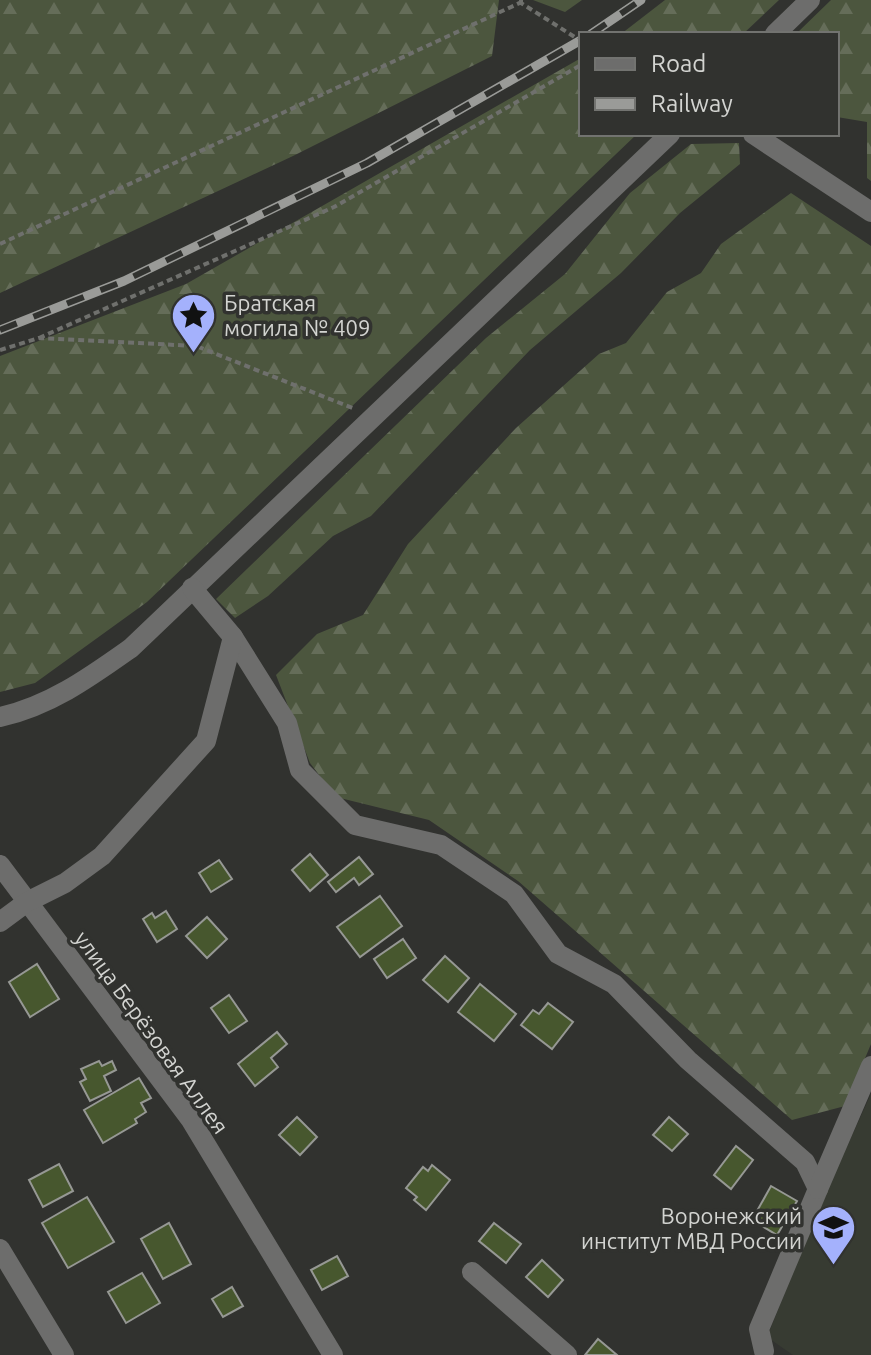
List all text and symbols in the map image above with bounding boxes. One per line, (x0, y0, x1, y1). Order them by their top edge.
legend (579, 32, 839, 136)
text: Road (651, 50, 706, 77)
text: Railway (651, 90, 733, 117)
place label: Братская могила № 409 (224, 290, 370, 340)
place icon: Братская могила № 409 (169, 291, 217, 354)
street label: улица Берёзовая Аллея (70, 926, 234, 1138)
place label: Воронежский институт МВД России (581, 1203, 802, 1253)
school or university icon: Воронежский институт МВД России (809, 1204, 857, 1267)

